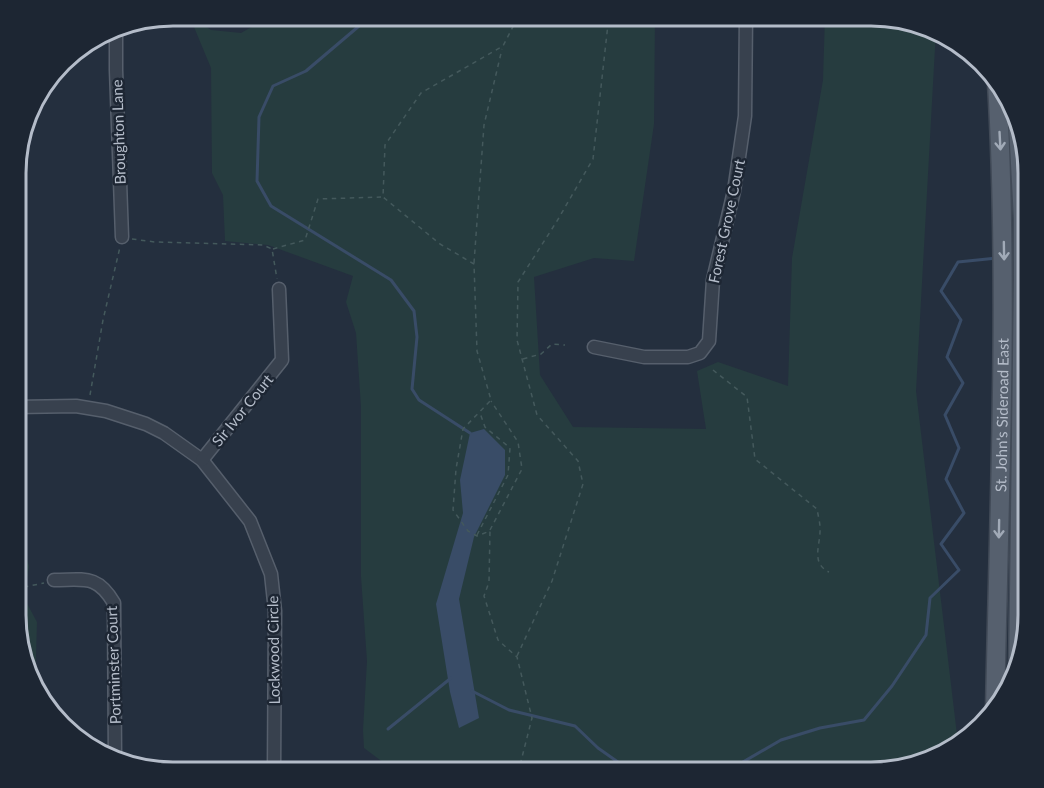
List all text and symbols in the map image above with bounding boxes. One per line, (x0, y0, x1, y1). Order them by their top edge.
street label: Broughton Lane (107, 79, 129, 185)
one-way arrow (995, 131, 1006, 151)
street label: Forest Grove Court (704, 157, 748, 285)
one-way arrow (998, 240, 1010, 260)
street label: St. John's Sideroad East (991, 337, 1012, 492)
street label: Sir Ivor Court (208, 370, 277, 450)
one-way arrow (993, 519, 1005, 539)
street label: Lockwood Circle (263, 595, 283, 705)
street label: Portminster Court (102, 605, 124, 725)

